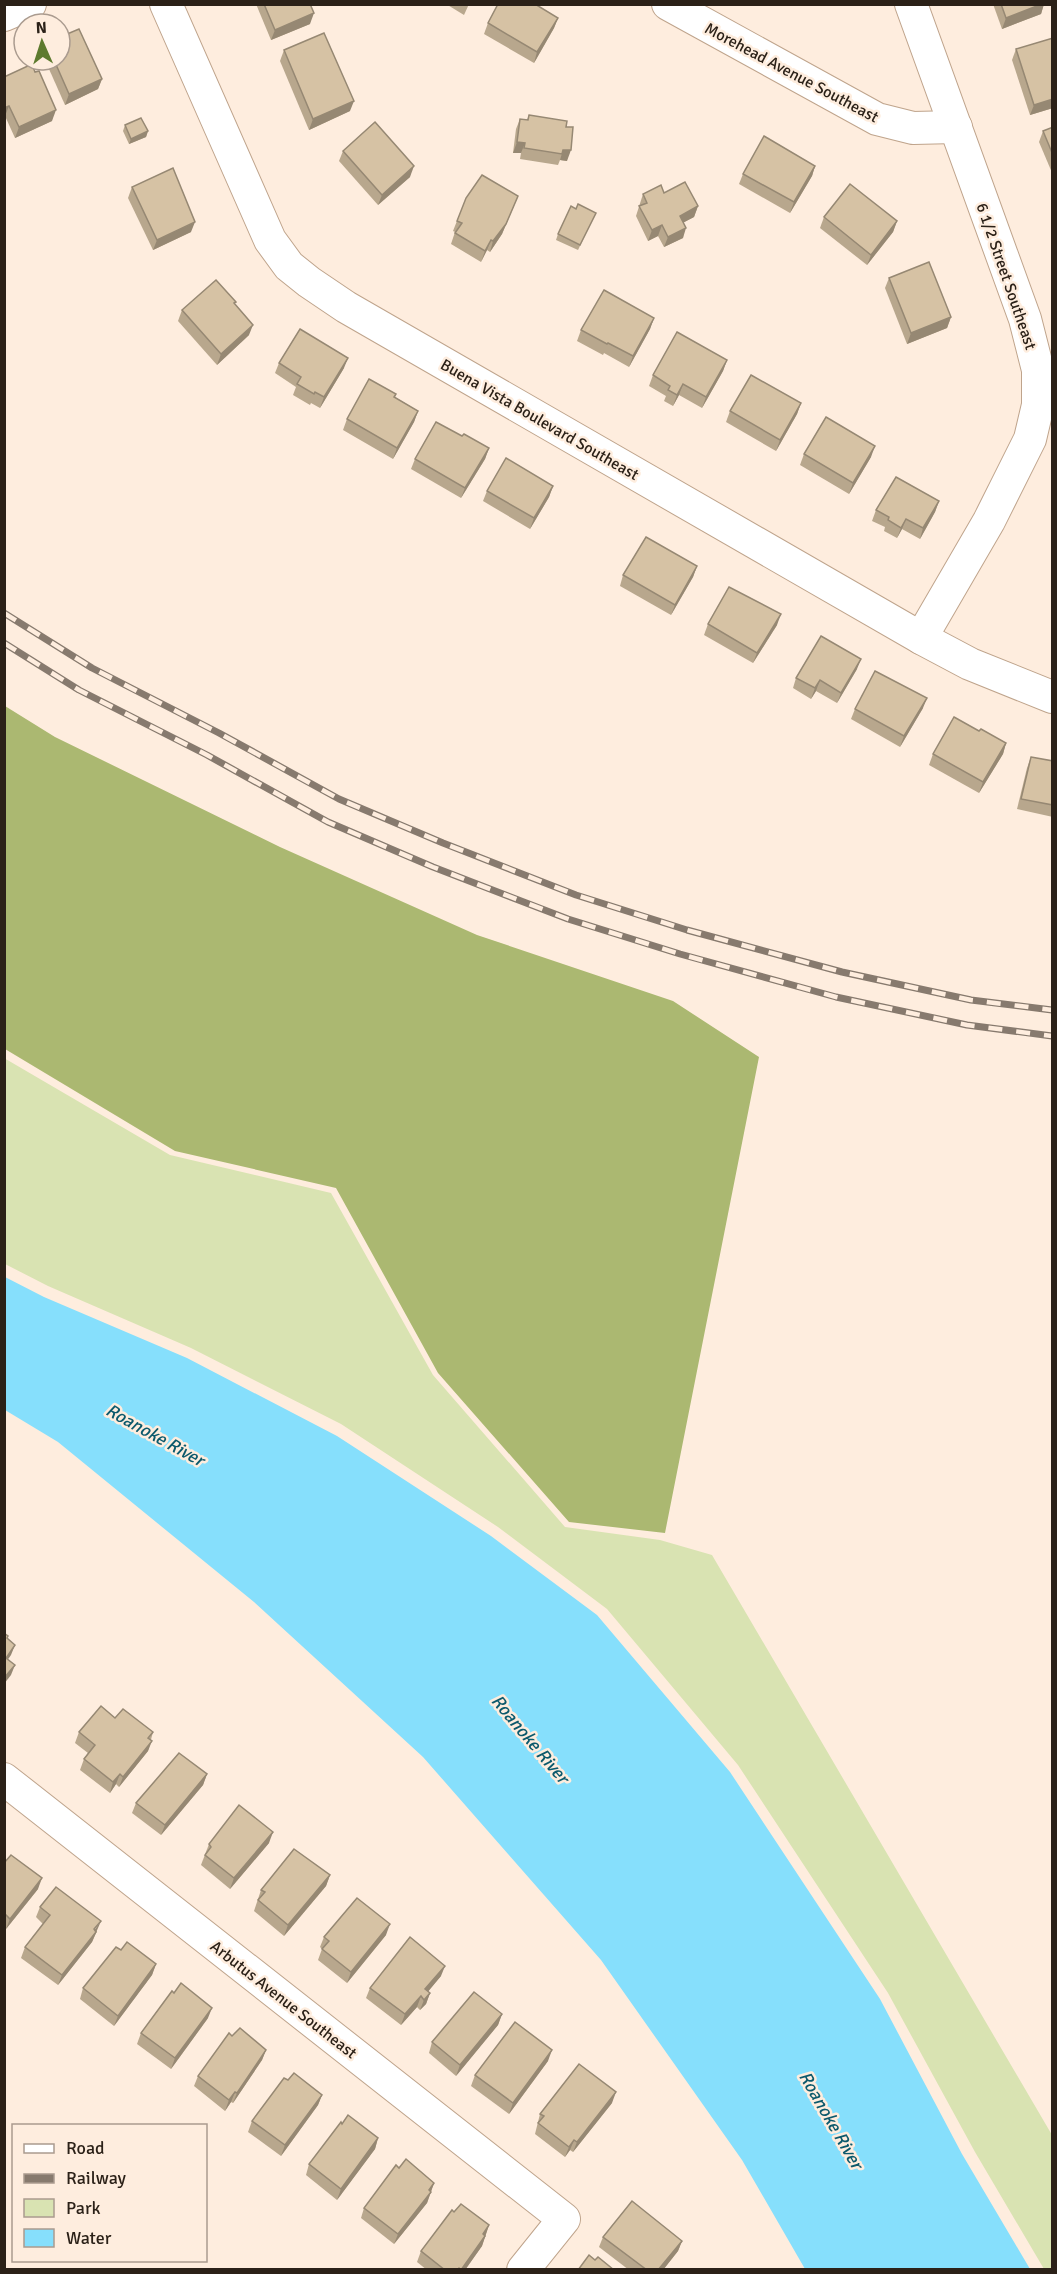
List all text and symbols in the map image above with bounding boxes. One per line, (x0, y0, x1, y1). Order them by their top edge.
north arrow (12, 12, 72, 72)
text: N (35, 18, 47, 38)
street label: Morehead Avenue Southeast (701, 18, 882, 127)
street label: 6 1/2 Street Southeast (972, 200, 1041, 353)
street label: Buena Vista Boulevard Southeast (437, 355, 643, 485)
water label: Roanoke River (102, 1399, 210, 1472)
water label: Roanoke River (487, 1690, 575, 1790)
street label: Arbutus Avenue Southeast (206, 1936, 361, 2063)
water label: Roanoke River (794, 2067, 869, 2175)
legend (12, 2124, 207, 2262)
text: Road (66, 2137, 105, 2159)
text: Railway (66, 2167, 127, 2189)
text: Park (66, 2197, 101, 2219)
text: Water (66, 2227, 112, 2249)

